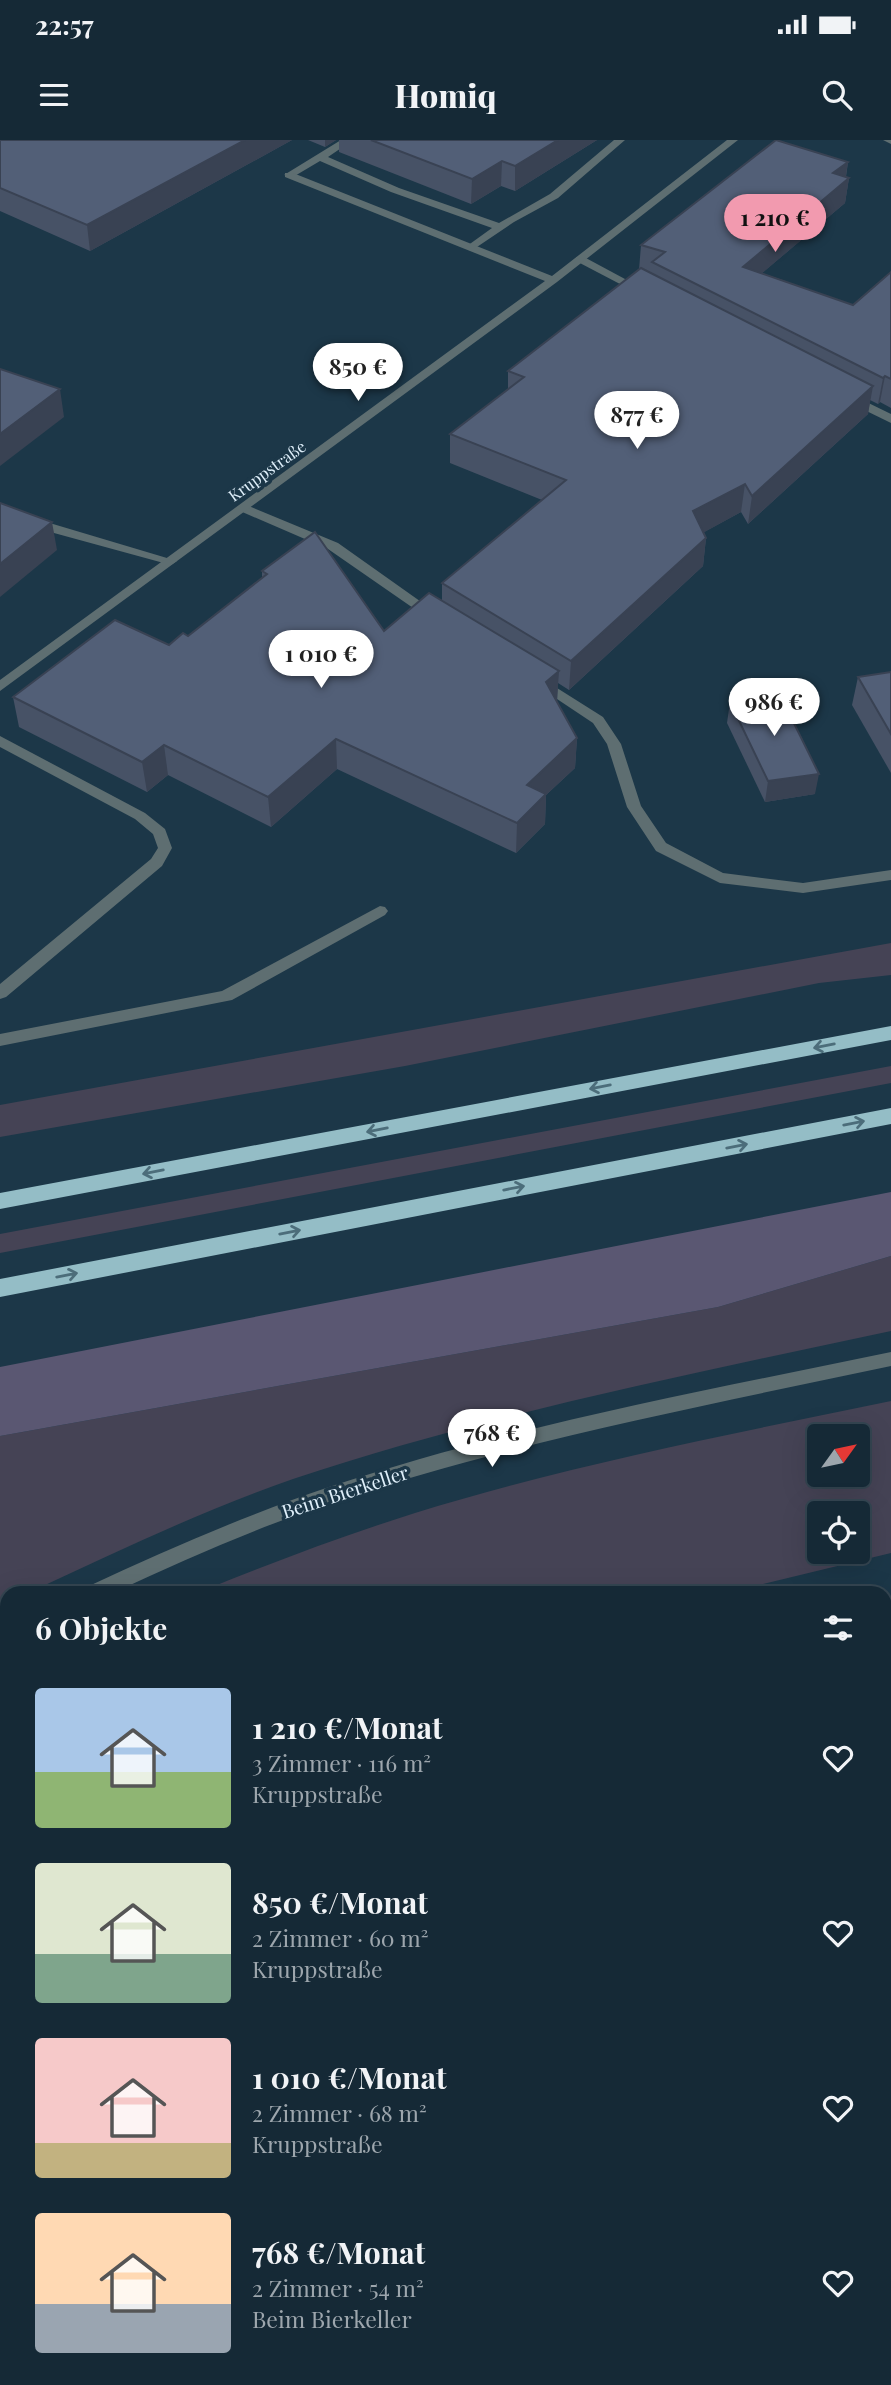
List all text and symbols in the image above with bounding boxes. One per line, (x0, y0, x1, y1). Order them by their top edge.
text: 22:57 (35, 7, 94, 42)
text: Homiq (394, 73, 497, 116)
icon: menu (35, 76, 73, 114)
icon: search (818, 76, 856, 114)
pin: 1 210 € (710, 194, 840, 254)
text: 1 210 € (740, 201, 810, 232)
pin: 850 € (309, 344, 407, 403)
text: 850 € (329, 350, 387, 381)
pin: 877 € (588, 392, 686, 451)
text: 877 € (610, 398, 664, 429)
street label: Kruppstraße (224, 435, 310, 506)
pin: 1 010 € (256, 630, 386, 690)
text: 1 010 € (285, 637, 357, 668)
pin: 986 € (725, 678, 823, 738)
text: 986 € (745, 685, 803, 716)
one-way arrow (813, 1039, 836, 1053)
one-way arrow (589, 1081, 612, 1095)
one-way arrow (842, 1116, 865, 1129)
one-way arrow (366, 1123, 389, 1137)
one-way arrow (725, 1138, 748, 1152)
one-way arrow (142, 1166, 165, 1179)
one-way arrow (502, 1181, 525, 1195)
one-way arrow (278, 1224, 301, 1238)
one-way arrow (55, 1268, 78, 1281)
pin: 768 € (443, 1410, 541, 1469)
text: 768 € (464, 1416, 520, 1447)
north arrow (807, 1424, 870, 1488)
map controls (807, 1424, 870, 1564)
street label: Beim Bierkeller (278, 1458, 412, 1524)
button: locate (807, 1501, 870, 1564)
text: 6 Objekte (35, 1608, 167, 1648)
icon: filters (819, 1609, 857, 1647)
text: 1 210 €/Monat (252, 1707, 443, 1747)
icon: home (91, 1716, 175, 1800)
icon: heart (819, 1739, 857, 1777)
text: 3 Zimmer · 116 m² (252, 1747, 431, 1778)
text: Kruppstraße (252, 1778, 383, 1809)
text: 850 €/Monat (252, 1882, 428, 1922)
icon: home (91, 1891, 175, 1975)
icon: heart (819, 1914, 857, 1952)
text: 2 Zimmer · 60 m² (252, 1922, 429, 1953)
text: Kruppstraße (252, 1953, 383, 1984)
text: 1 010 €/Monat (252, 2057, 447, 2097)
icon: home (91, 2066, 175, 2150)
icon: heart (819, 2089, 857, 2127)
text: 2 Zimmer · 68 m² (252, 2097, 427, 2128)
text: Kruppstraße (252, 2128, 383, 2159)
text: 768 €/Monat (252, 2232, 425, 2272)
icon: home (91, 2241, 175, 2325)
icon: heart (819, 2264, 857, 2302)
text: 2 Zimmer · 54 m² (252, 2272, 424, 2303)
text: Beim Bierkeller (252, 2303, 412, 2334)

